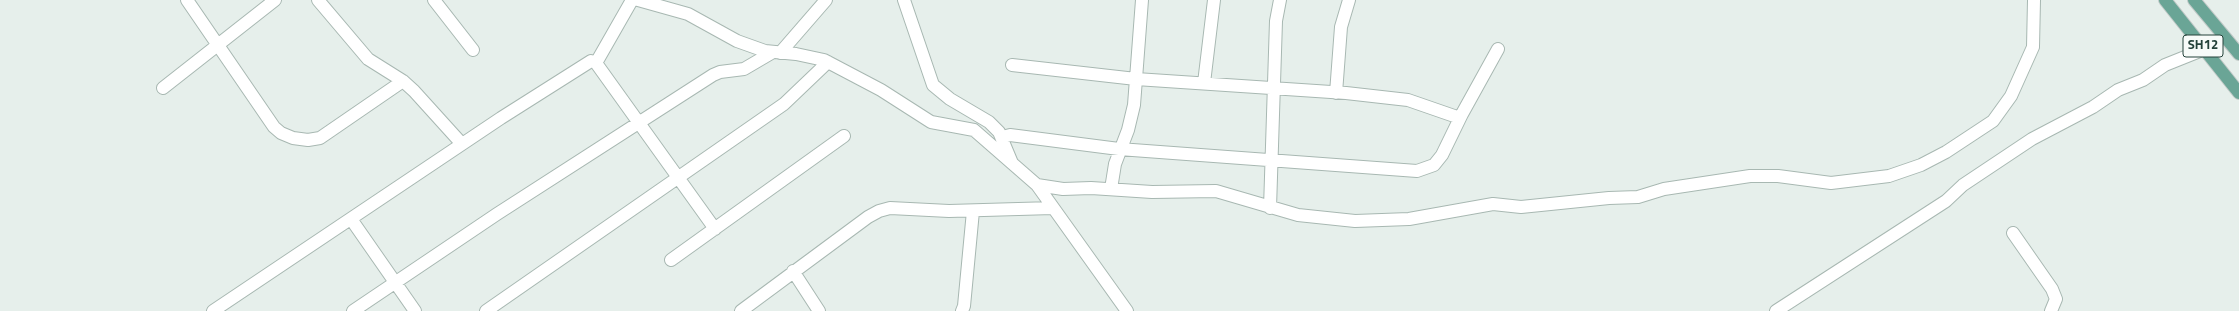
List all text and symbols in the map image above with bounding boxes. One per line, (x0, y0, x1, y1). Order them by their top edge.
road number: SH12 (2183, 35, 2223, 57)

